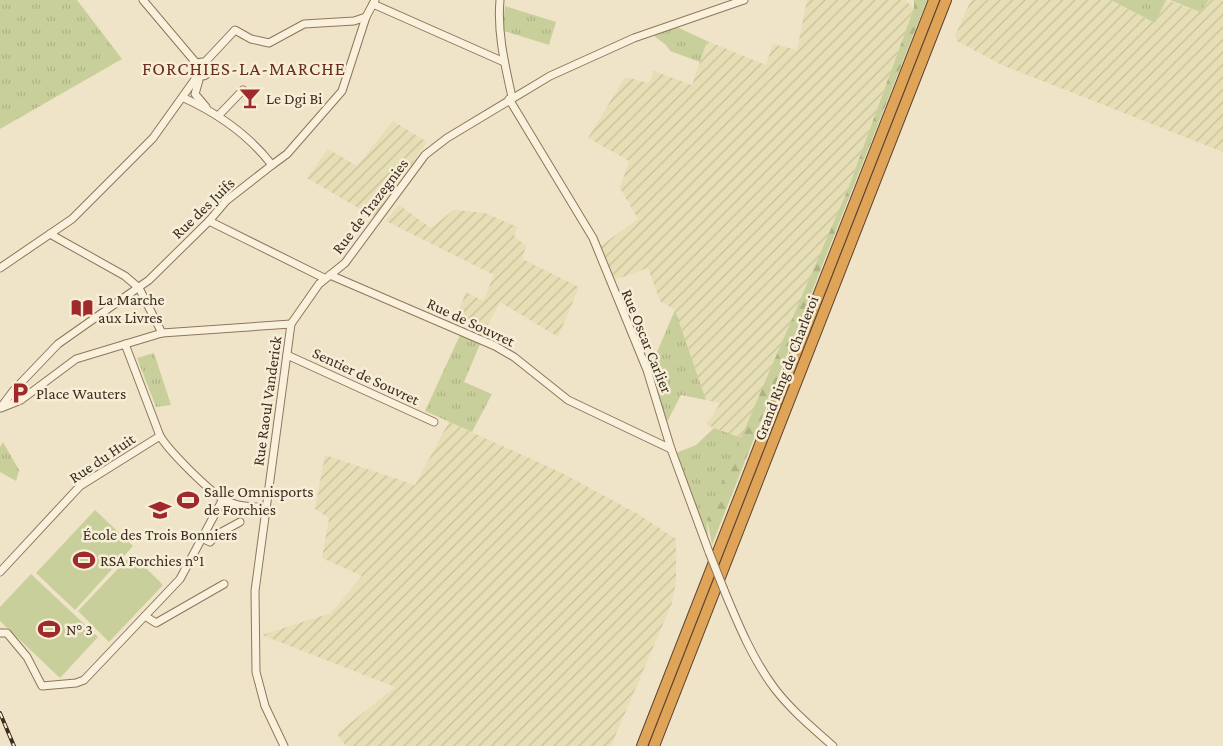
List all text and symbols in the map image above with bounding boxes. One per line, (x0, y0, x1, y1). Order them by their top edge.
district label: FORCHIES-LA-MARCHE (142, 58, 346, 79)
bar icon: Le Dgi Bi (237, 85, 263, 111)
place label: Le Dgi Bi (266, 90, 322, 108)
street label: Rue de Trazegnies (329, 155, 412, 258)
street label: Rue des Juifs (168, 174, 238, 243)
street label: Rue Oscar Carlier (618, 287, 676, 396)
place label: La Marche aux Livres (98, 291, 165, 326)
street label: Grand Ring de Charleroi (751, 293, 822, 443)
street label: Rue de Souvret (425, 294, 518, 350)
library icon: La Marche aux Livres (69, 295, 95, 321)
street label: Rue Raoul Vanderick (249, 335, 285, 467)
street label: Sentier de Souvret (310, 344, 423, 408)
parking icon: Place Wauters (7, 380, 33, 406)
place label: Place Wauters (36, 385, 126, 402)
street label: Rue du Huit (66, 429, 139, 486)
place label: Salle Omnisports de Forchies (204, 483, 313, 518)
sports icon: Salle Omnisports de Forchies (175, 487, 201, 513)
school or university icon: École des Trois Bonniers (147, 497, 173, 523)
place label: École des Trois Bonniers (83, 526, 237, 543)
sports icon: RSA Forchies n°1 (71, 547, 97, 573)
place label: RSA Forchies n°1 (100, 552, 204, 569)
sports icon: N° 3 (36, 616, 62, 642)
place label: N° 3 (66, 621, 93, 638)

